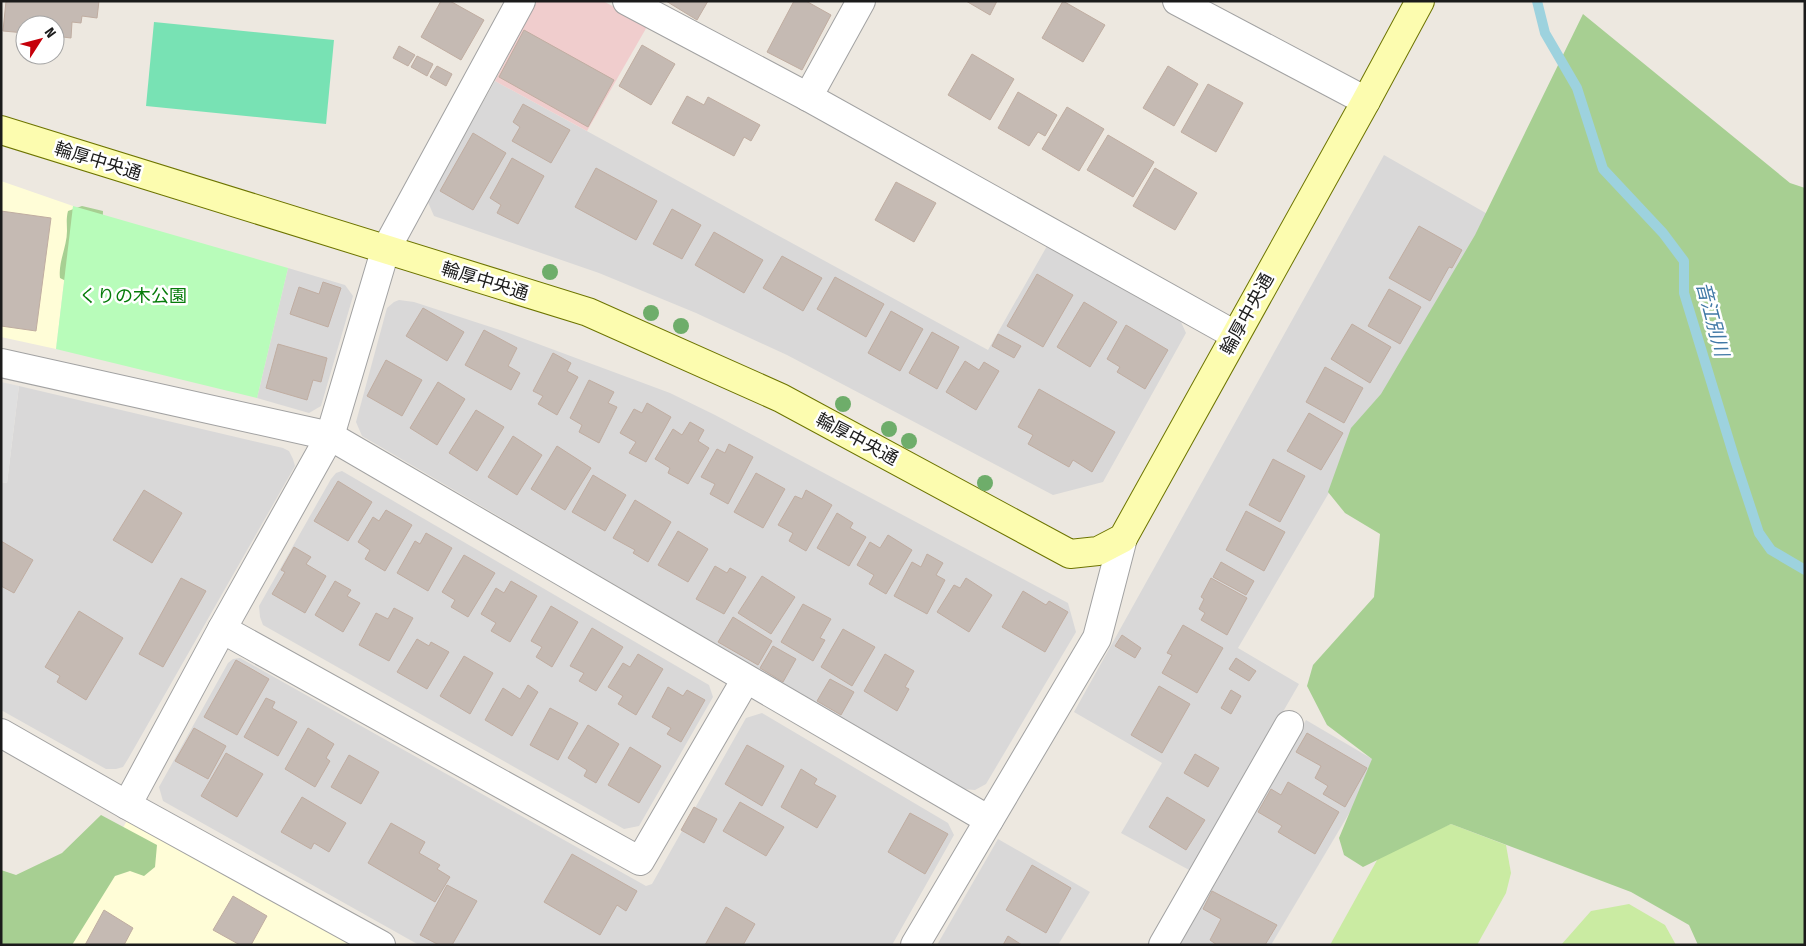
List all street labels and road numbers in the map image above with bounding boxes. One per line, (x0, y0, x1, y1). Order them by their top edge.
street label: 輪厚中央通 (52, 137, 144, 185)
street label: 輪厚中央通 (439, 257, 531, 305)
street label: 輪厚中央通 (1216, 269, 1278, 359)
street label: 輪厚中央通 (812, 408, 902, 470)

